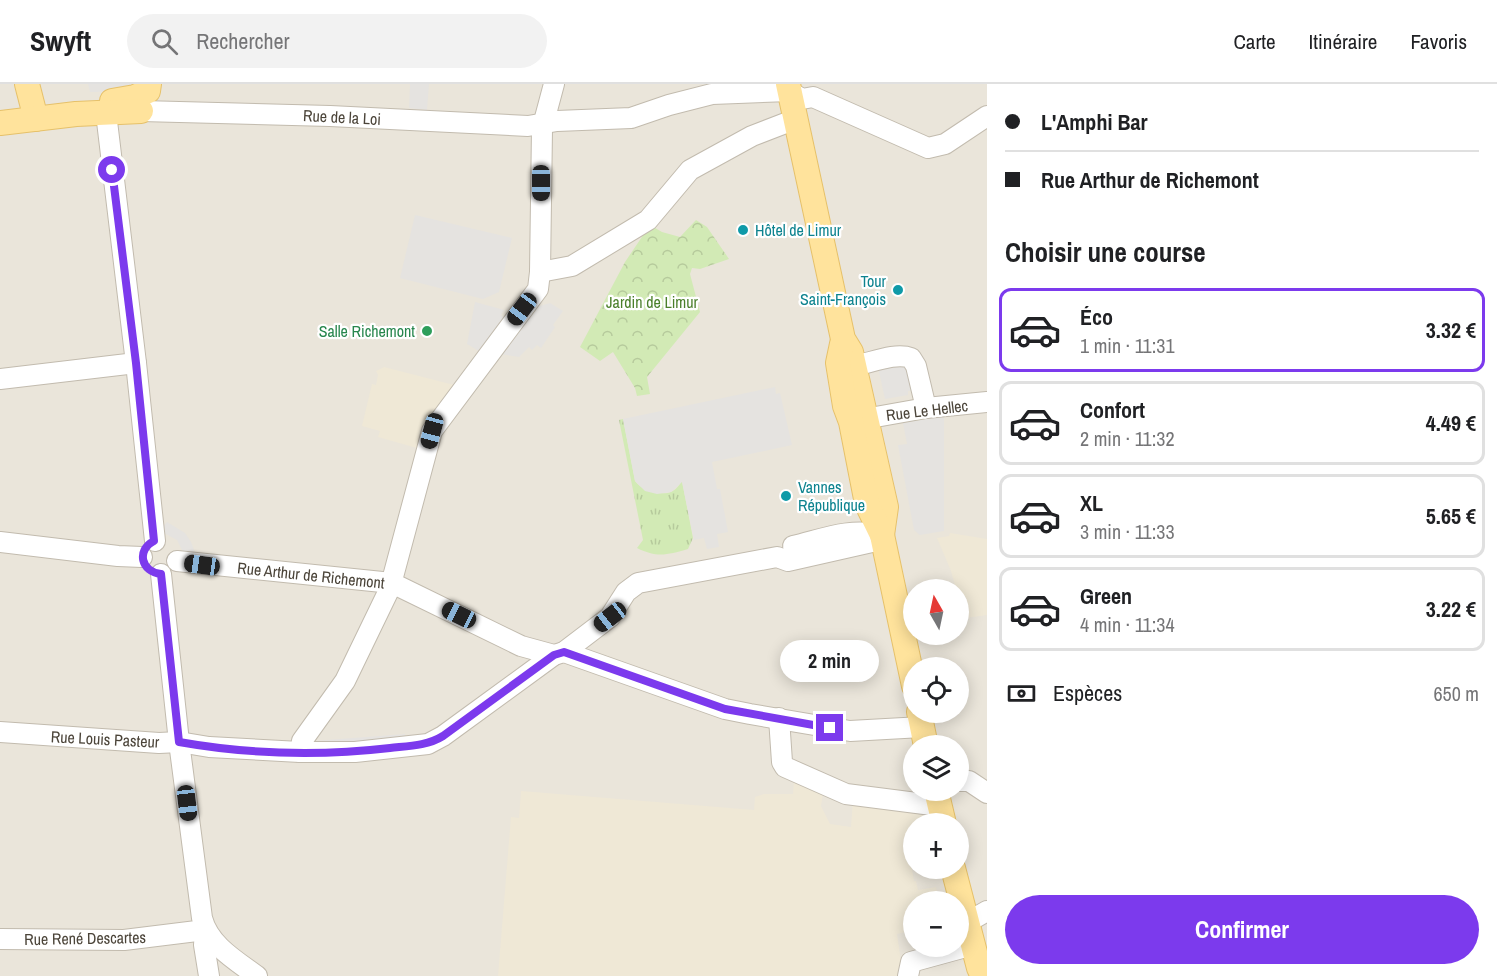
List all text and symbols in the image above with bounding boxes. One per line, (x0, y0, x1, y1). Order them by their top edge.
search box (127, 14, 547, 68)
text: Swyft (30, 22, 91, 60)
icon: search (148, 25, 181, 58)
text: Rechercher (196, 26, 290, 56)
text: Carte (1233, 27, 1276, 56)
text: Itinéraire (1309, 27, 1377, 56)
text: Favoris (1410, 27, 1467, 56)
street label: Rue de la Loi (302, 104, 382, 130)
text: L'Amphi Bar (1041, 107, 1148, 137)
route start (98, 156, 125, 183)
car (532, 165, 550, 201)
text: Rue Arthur de Richemont (1041, 165, 1259, 195)
place label: Hôtel de Limur (755, 219, 842, 241)
marker: Hôtel de Limur (736, 223, 750, 237)
text: Choisir une course (1005, 234, 1206, 270)
place label: Tour Saint-François (800, 270, 887, 310)
marker: Tour Saint-François (891, 283, 905, 297)
car (504, 289, 540, 329)
park label: Jardin de Limur (606, 291, 699, 313)
text: Éco (1080, 302, 1113, 332)
icon: car (1008, 303, 1062, 357)
text: 3.32 € (1426, 315, 1476, 345)
place label: Salle Richemont (319, 320, 415, 342)
marker: Salle Richemont (420, 324, 434, 338)
text: 1 min · 11:31 (1080, 332, 1175, 359)
street label: Rue Le Hellec (885, 394, 970, 426)
text: Confort (1080, 395, 1145, 425)
icon: car (1008, 396, 1062, 450)
text: 4.49 € (1426, 408, 1476, 438)
car (419, 411, 445, 451)
text: 2 min · 11:32 (1080, 425, 1175, 452)
place label: Vannes République (798, 476, 865, 516)
text: XL (1080, 488, 1103, 518)
marker: Vannes République (779, 489, 793, 503)
icon: car (1008, 489, 1062, 543)
text: 5.65 € (1426, 501, 1476, 531)
text: 3 min · 11:33 (1080, 518, 1175, 545)
car (183, 554, 221, 576)
street label: Rue Arthur de Richemont (236, 556, 386, 594)
north arrow (903, 579, 969, 645)
map controls (903, 579, 969, 957)
text: Green (1080, 581, 1132, 611)
icon: car (1008, 582, 1062, 636)
text: 3.22 € (1426, 594, 1476, 624)
car (439, 599, 479, 631)
car (590, 599, 630, 635)
text: 4 min · 11:34 (1080, 611, 1175, 638)
callout: 2 min (780, 641, 880, 683)
text: 2 min (808, 647, 851, 674)
button: locate (903, 657, 969, 723)
icon: cash (1005, 677, 1038, 710)
text: Espèces (1053, 678, 1122, 708)
text: 650 m (1433, 680, 1479, 707)
route end (816, 714, 843, 741)
street label: Rue Louis Pasteur (50, 725, 160, 753)
button: layers (903, 735, 969, 801)
car (176, 784, 198, 822)
button: + (903, 813, 969, 879)
button: − (903, 891, 969, 957)
button: Confirmer (1005, 895, 1479, 964)
street label: Rue René Descartes (24, 926, 146, 950)

